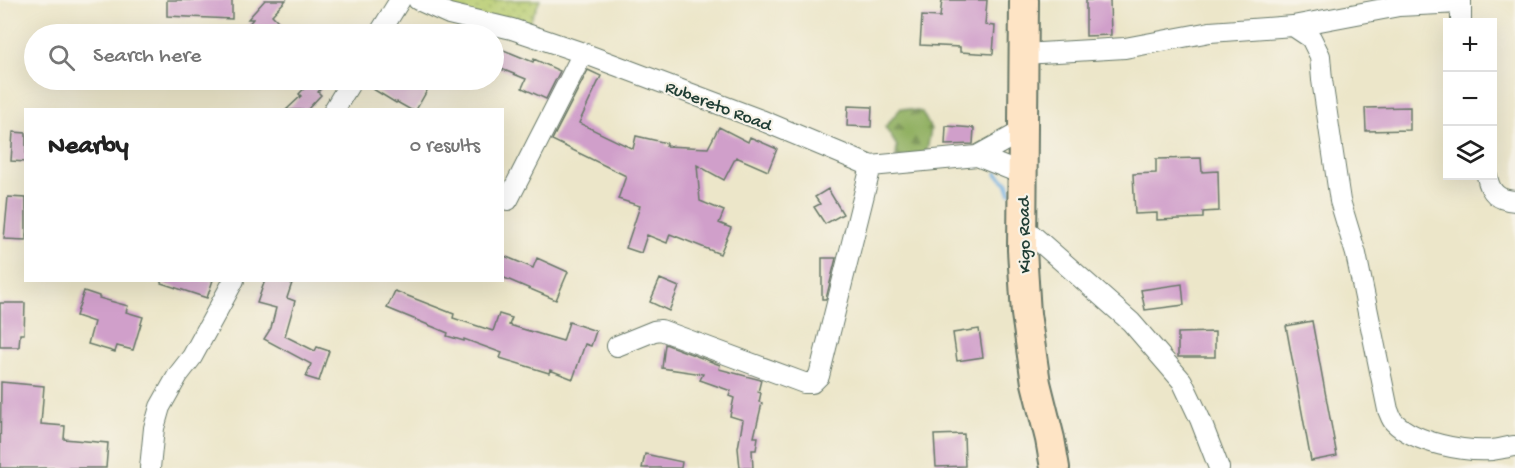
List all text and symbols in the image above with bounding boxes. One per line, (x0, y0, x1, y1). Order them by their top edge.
map controls (1443, 18, 1497, 180)
button: + (1443, 18, 1497, 72)
search box (24, 24, 504, 90)
icon: search (45, 41, 78, 74)
text: Search here (93, 44, 201, 70)
button: − (1443, 72, 1497, 126)
street label: Rubereto Road (662, 77, 776, 138)
button: layers (1443, 126, 1497, 180)
text: Nearby (48, 132, 129, 163)
text: 0 results (410, 136, 480, 159)
street label: Kigo Road (1014, 195, 1037, 274)

